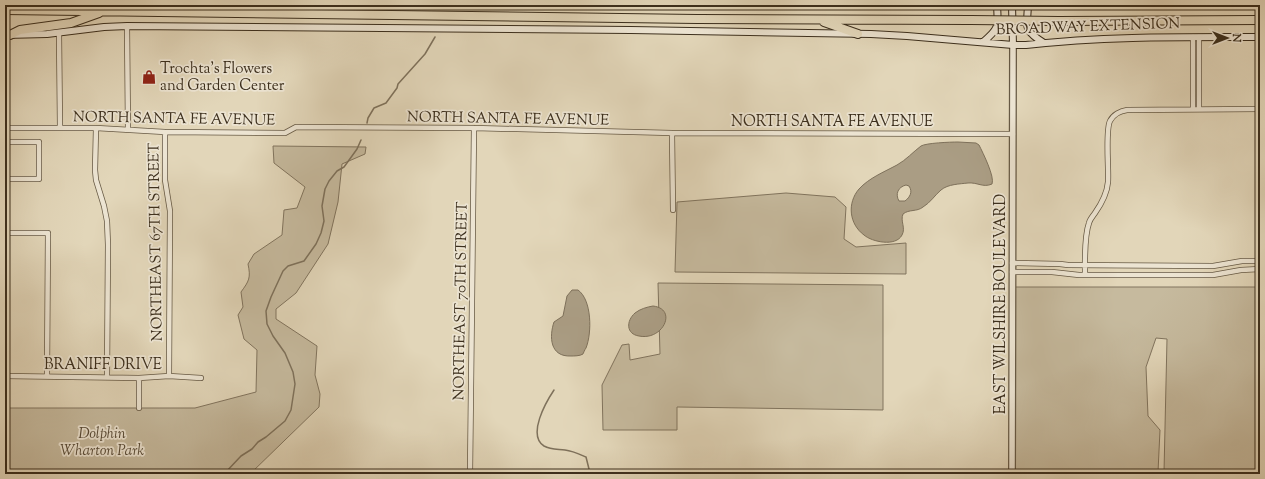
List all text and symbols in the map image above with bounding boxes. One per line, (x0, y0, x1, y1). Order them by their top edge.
street label: BROADWAY EXTENSION (996, 14, 1181, 41)
north arrow (1207, 18, 1247, 58)
text: N (1228, 33, 1244, 43)
place label: Trochta's Flowers and Garden Center (160, 59, 285, 97)
shop icon: Trochta's Flowers and Garden Center (141, 69, 157, 85)
street label: NORTH SANTA FE AVENUE (73, 107, 275, 132)
street label: NORTH SANTA FE AVENUE (407, 107, 609, 132)
street label: NORTH SANTA FE AVENUE (731, 112, 933, 133)
street label: NORTHEAST 67TH STREET (144, 142, 169, 341)
street label: EAST WILSHIRE BOULEVARD (991, 194, 1012, 414)
street label: NORTHEAST 70TH STREET (449, 201, 474, 401)
street label: BRANIFF DRIVE (44, 355, 162, 376)
park label: Dolphin Wharton Park (60, 424, 144, 462)

